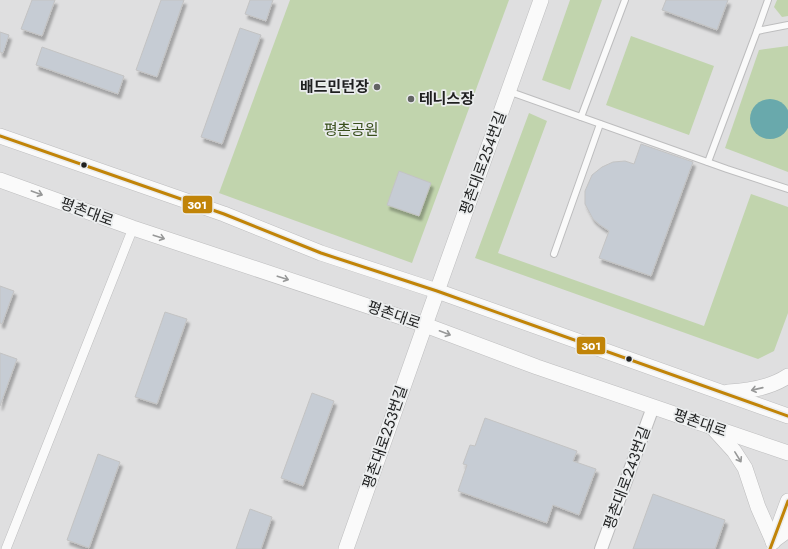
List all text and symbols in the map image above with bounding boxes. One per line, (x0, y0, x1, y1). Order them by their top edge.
place label: 배드민턴장 (300, 76, 369, 98)
marker: 배드민턴장 (372, 82, 382, 92)
place label: 테니스장 (419, 88, 474, 110)
marker: 테니스장 (406, 94, 416, 104)
street label: 평촌대로254번길 (454, 108, 512, 218)
park label: 평촌공원 (323, 119, 379, 141)
unlabelled marker (79, 160, 89, 170)
one-way arrow (30, 190, 42, 198)
street label: 평촌대로 (57, 192, 117, 232)
line badge: 301 (182, 195, 213, 214)
text: 301 (187, 197, 207, 213)
one-way arrow (153, 233, 165, 241)
one-way arrow (276, 275, 289, 282)
street label: 평촌대로 (364, 296, 424, 334)
one-way arrow (439, 330, 452, 337)
line badge: 301 (576, 336, 606, 355)
text: 301 (581, 338, 601, 354)
unlabelled marker (624, 354, 634, 364)
street label: 평촌대로253번길 (357, 382, 413, 492)
one-way arrow (751, 385, 764, 393)
street label: 평촌대로 (670, 404, 730, 442)
street label: 평촌대로243번길 (598, 423, 656, 533)
one-way arrow (733, 451, 742, 462)

